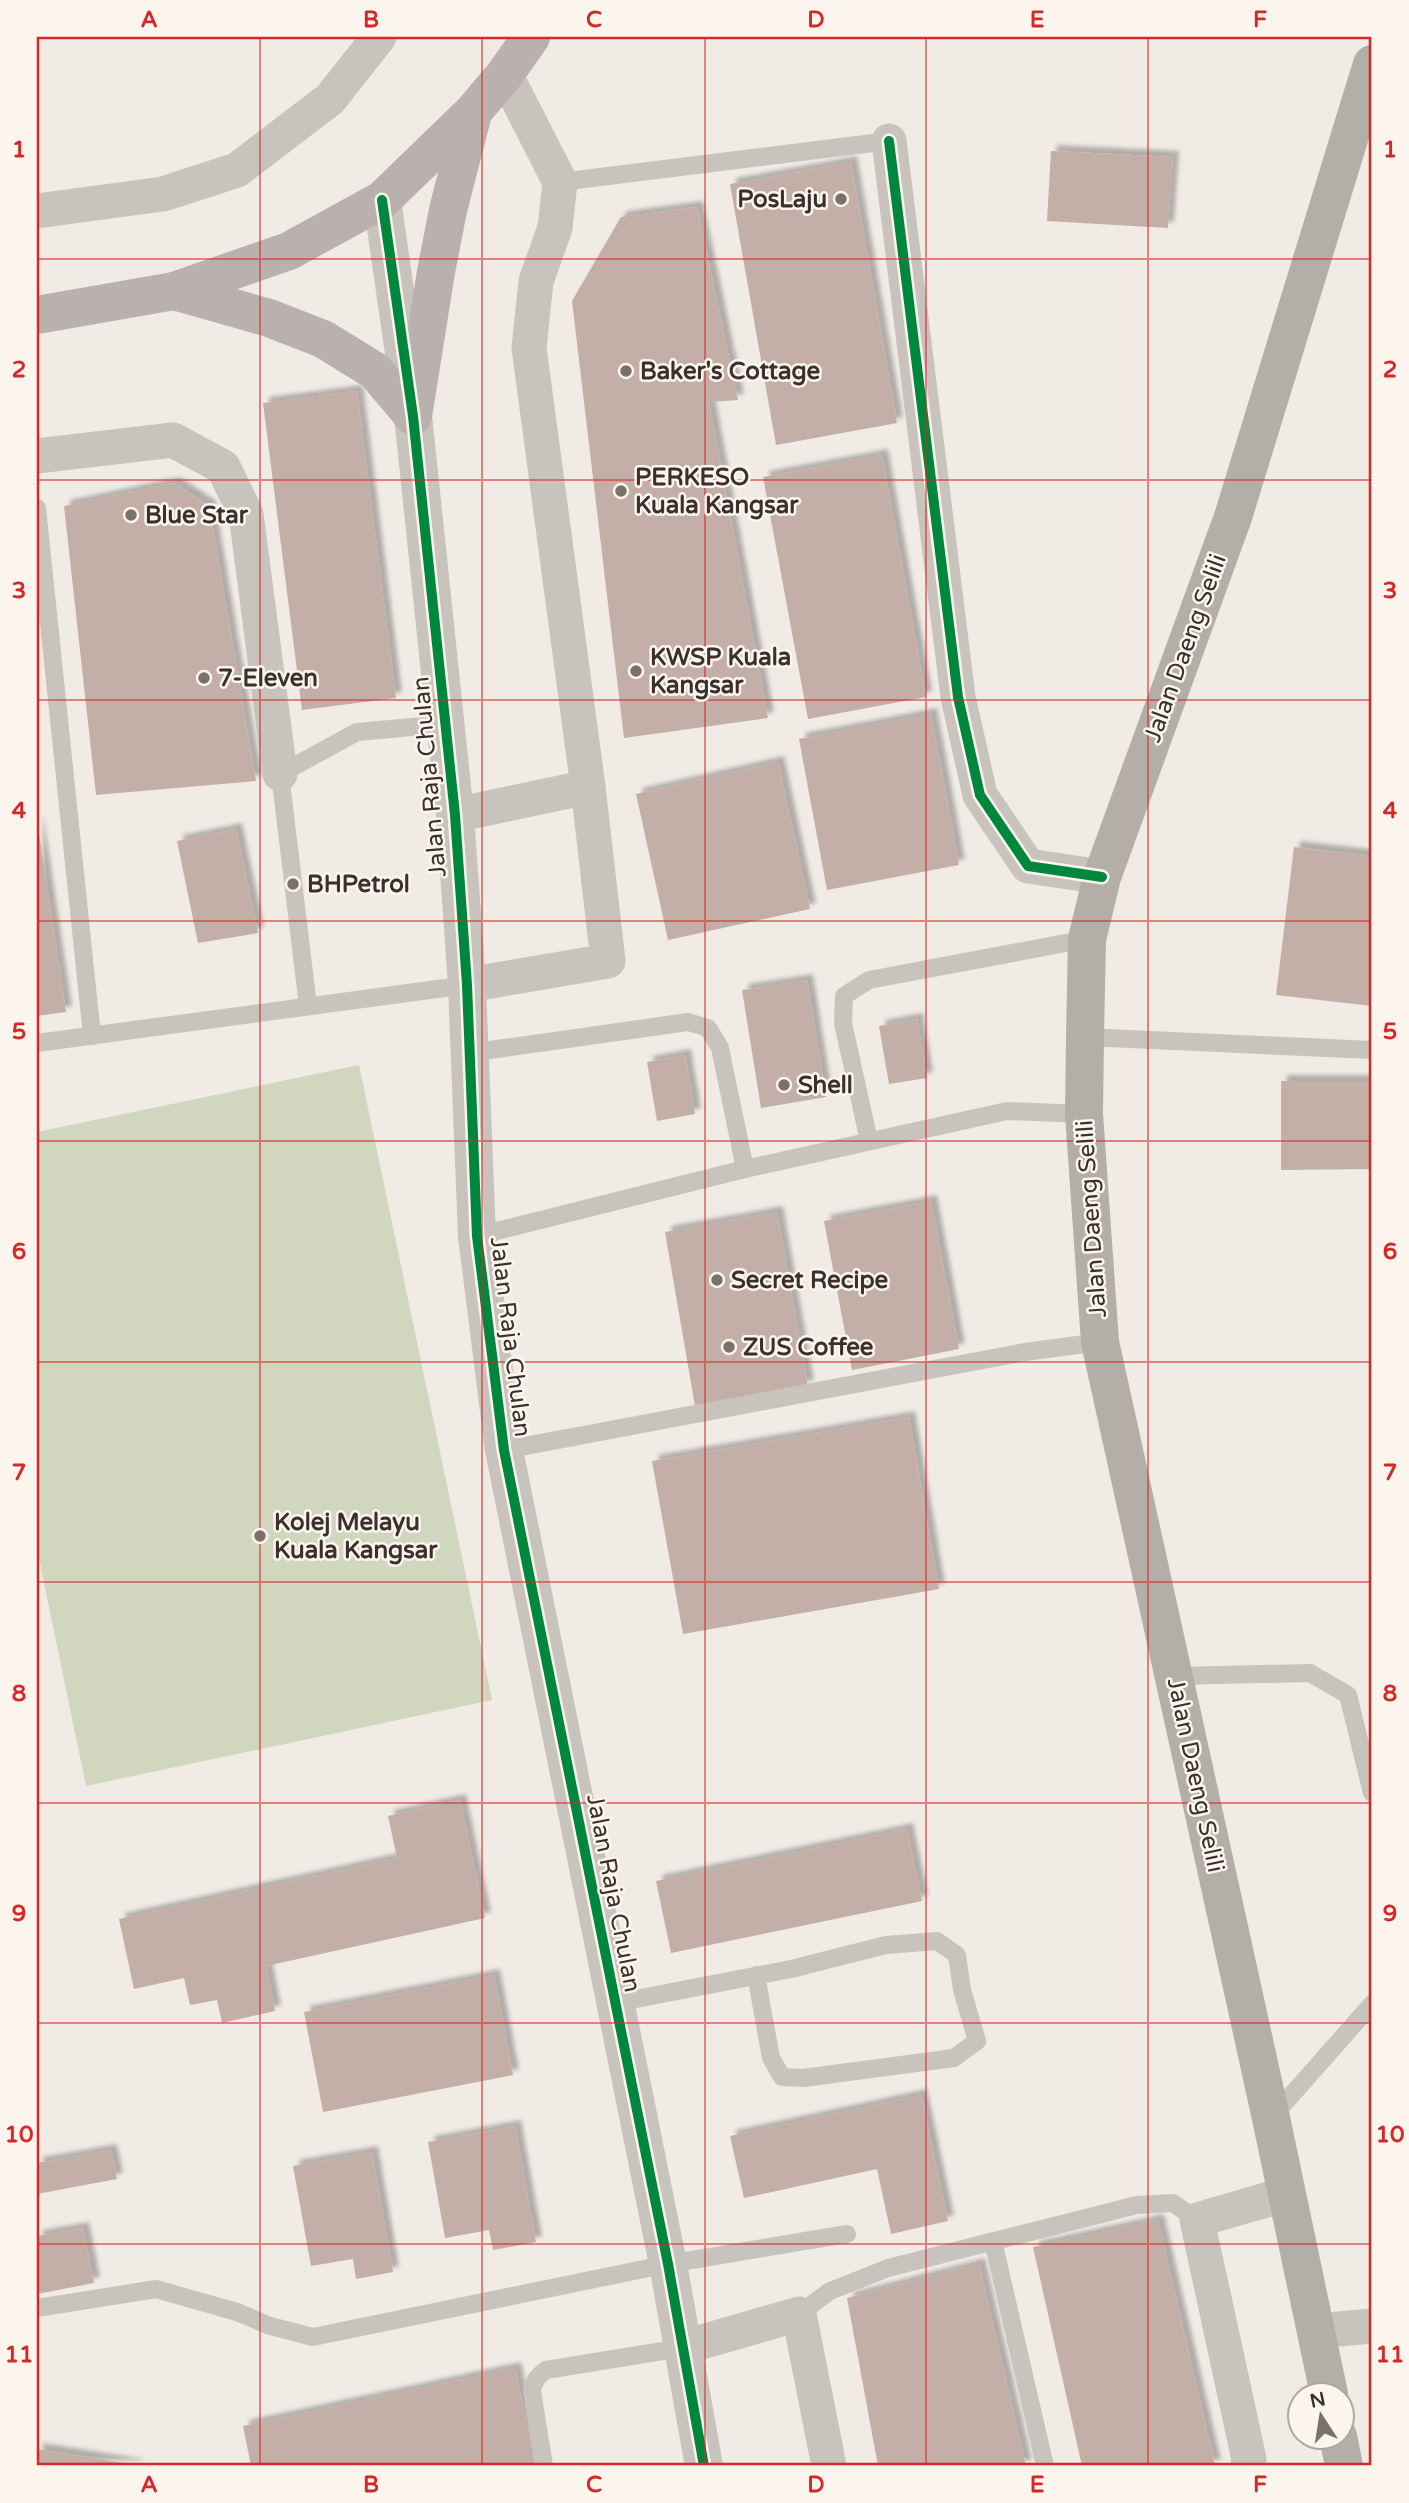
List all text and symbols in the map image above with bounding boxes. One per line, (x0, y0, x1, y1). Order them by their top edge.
text: A (140, 6, 158, 34)
text: B (363, 6, 379, 34)
text: C (586, 6, 602, 34)
text: D (807, 6, 825, 34)
text: E (1030, 6, 1044, 34)
text: F (1253, 6, 1267, 34)
text: 1 (12, 136, 26, 164)
text: 1 (1383, 136, 1397, 164)
place label: PosLaju (737, 185, 827, 214)
marker: PosLaju (833, 191, 849, 207)
text: 2 (12, 356, 26, 384)
text: 2 (1383, 356, 1397, 384)
place label: Baker's Cottage (640, 357, 821, 386)
marker: Baker's Cottage (618, 363, 634, 379)
place label: PERKESO Kuala Kangsar (635, 463, 799, 520)
marker: PERKESO Kuala Kangsar (613, 483, 629, 499)
place label: Blue Star (145, 501, 249, 530)
marker: Blue Star (123, 507, 139, 523)
street label: Jalan Daeng Selili (1138, 550, 1233, 746)
text: 3 (12, 577, 26, 605)
text: 3 (1383, 577, 1397, 605)
place label: KWSP Kuala Kangsar (650, 643, 791, 700)
marker: KWSP Kuala Kangsar (628, 663, 644, 679)
place label: 7-Eleven (218, 664, 318, 693)
marker: 7-Eleven (196, 670, 212, 686)
street label: Jalan Raja Chulan (406, 675, 453, 878)
text: 4 (12, 797, 27, 825)
text: 4 (1383, 797, 1398, 825)
place label: BHPetrol (307, 870, 410, 899)
marker: BHPetrol (285, 876, 301, 892)
text: 5 (12, 1018, 26, 1046)
text: 5 (1383, 1018, 1397, 1046)
place label: Shell (798, 1071, 853, 1100)
marker: Shell (776, 1077, 792, 1093)
street label: Jalan Daeng Selili (1070, 1119, 1113, 1319)
street label: Jalan Raja Chulan (484, 1235, 537, 1439)
text: 6 (12, 1238, 26, 1266)
text: 6 (1383, 1238, 1397, 1266)
place label: Secret Recipe (731, 1266, 889, 1295)
marker: Secret Recipe (709, 1272, 725, 1288)
place label: ZUS Coffee (743, 1333, 874, 1362)
marker: ZUS Coffee (721, 1339, 737, 1355)
text: 7 (12, 1459, 26, 1487)
text: 7 (1383, 1459, 1397, 1487)
place label: Kolej Melayu Kuala Kangsar (274, 1508, 438, 1565)
marker: Kolej Melayu Kuala Kangsar (252, 1528, 268, 1544)
street label: Jalan Daeng Selili (1161, 1675, 1230, 1875)
text: 8 (12, 1680, 26, 1708)
text: 8 (1383, 1680, 1397, 1708)
street label: Jalan Raja Chulan (580, 1792, 647, 1995)
text: 9 (12, 1900, 26, 1928)
text: 9 (1383, 1900, 1397, 1928)
text: 10 (5, 2121, 33, 2149)
text: 10 (1376, 2121, 1404, 2149)
text: 11 (5, 2341, 33, 2369)
text: 11 (1376, 2341, 1404, 2369)
north arrow (1286, 2380, 1356, 2450)
text: N (1308, 2388, 1327, 2413)
text: A (140, 2471, 158, 2499)
text: B (363, 2471, 379, 2499)
text: C (586, 2471, 602, 2499)
text: D (807, 2471, 825, 2499)
text: E (1030, 2471, 1044, 2499)
text: F (1253, 2471, 1267, 2499)

